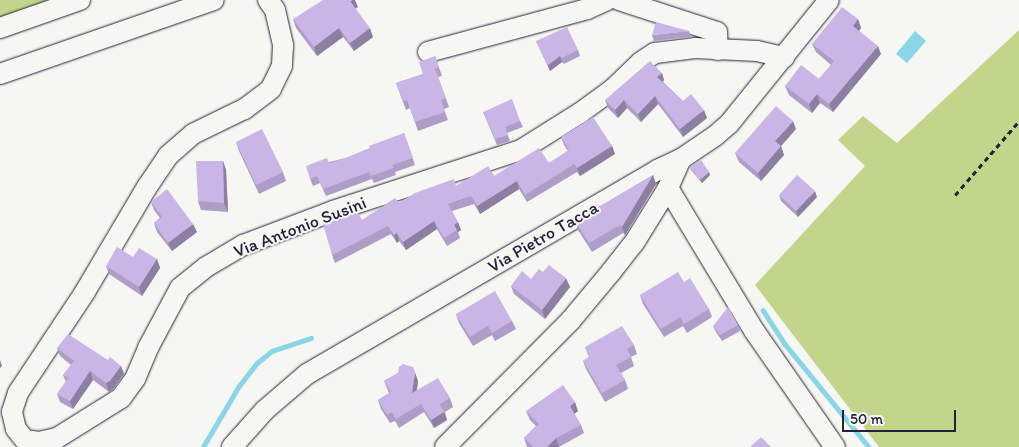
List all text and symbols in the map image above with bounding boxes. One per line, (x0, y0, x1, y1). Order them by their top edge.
street label: Via Antonio Susini (230, 192, 370, 262)
street label: Via Pietro Tacca (485, 197, 601, 277)
scale bar (844, 400, 958, 432)
text: 50 m (850, 410, 883, 428)

